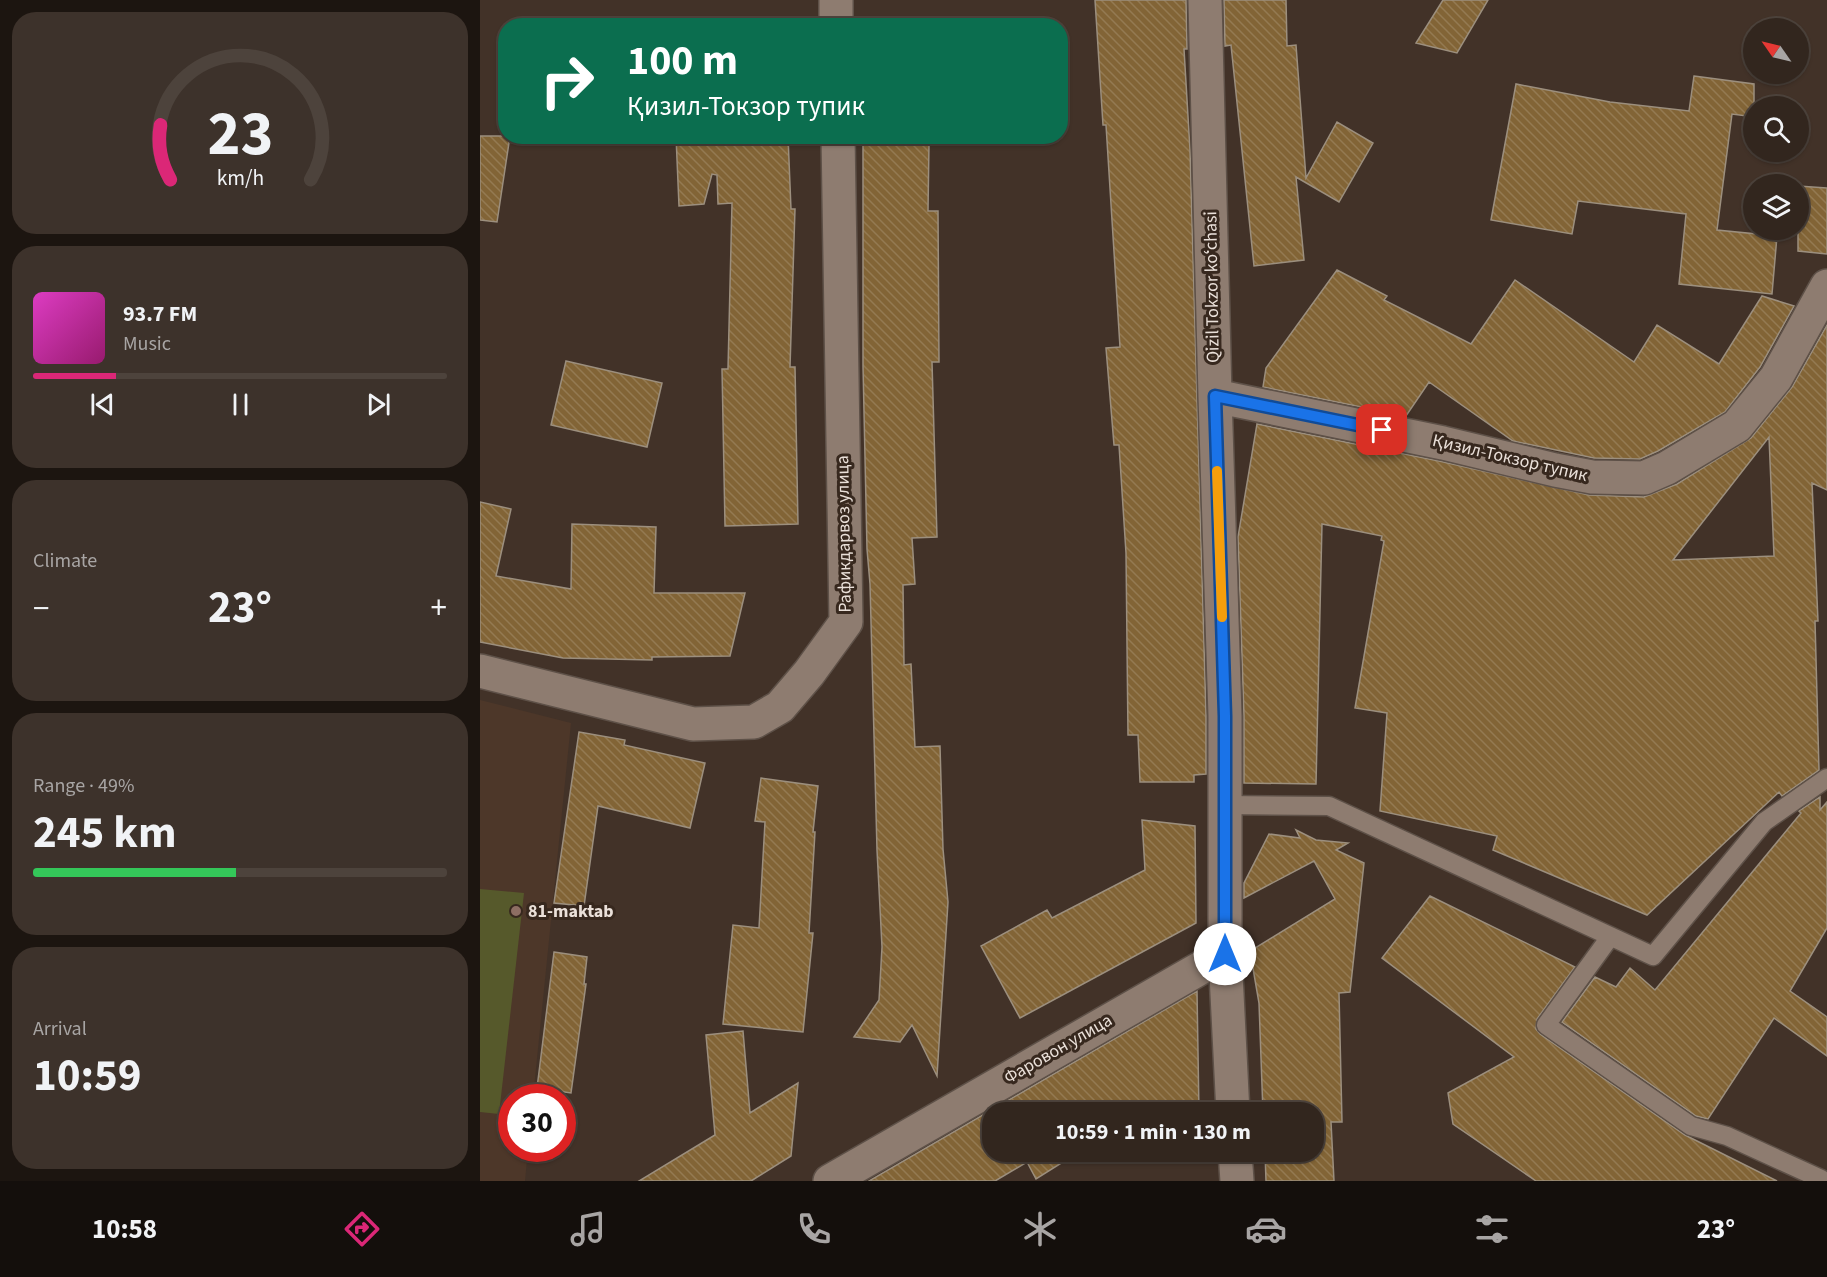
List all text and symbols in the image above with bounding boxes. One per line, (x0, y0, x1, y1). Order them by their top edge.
north arrow (1743, 18, 1809, 84)
map controls (1743, 18, 1809, 240)
text: 100 m (627, 31, 738, 91)
icon: right (528, 42, 606, 120)
text: Қизил-Токзор тупик (627, 87, 865, 126)
text: 23 (207, 90, 273, 179)
button: search (1743, 96, 1809, 162)
text: km/h (216, 163, 264, 194)
button: layers (1743, 174, 1809, 240)
street label: Qizil Tokzor koʻchasi (1198, 211, 1226, 363)
text: 93.7 FM (123, 298, 197, 330)
text: Music (123, 330, 171, 358)
icon: previous (86, 388, 119, 421)
icon: pause (224, 388, 257, 421)
icon: next (362, 388, 395, 421)
pin (1356, 404, 1407, 455)
icon: arrive (1365, 413, 1398, 446)
street label: Қизил-Токзор тупик (1430, 428, 1590, 488)
street label: Рафикдарвоз улица (830, 455, 858, 613)
text: Climate (33, 547, 97, 575)
text: 23° (208, 576, 272, 640)
text: − (33, 585, 49, 632)
text: + (431, 585, 447, 632)
text: Range · 49% (33, 772, 134, 800)
text: 245 km (33, 801, 177, 865)
place label: 81-maktab (528, 899, 613, 924)
marker: 81-maktab (509, 904, 523, 918)
position arrow (1193, 922, 1257, 986)
street label: Фаровон улица (999, 1008, 1117, 1090)
text: Arrival (33, 1015, 87, 1043)
text: 10:59 (33, 1044, 142, 1108)
speed limit sign: 30 (498, 1084, 576, 1162)
text: 10:59 · 1 min · 130 m (1055, 1116, 1251, 1148)
icon: directions (341, 1208, 383, 1250)
icon: music (567, 1208, 609, 1250)
icon: phone (793, 1208, 835, 1250)
icon: climate (1019, 1208, 1061, 1250)
icon: car (1245, 1208, 1287, 1250)
icon: filters (1471, 1208, 1513, 1250)
text: 10:58 (92, 1210, 157, 1249)
text: 23° (1697, 1210, 1735, 1249)

